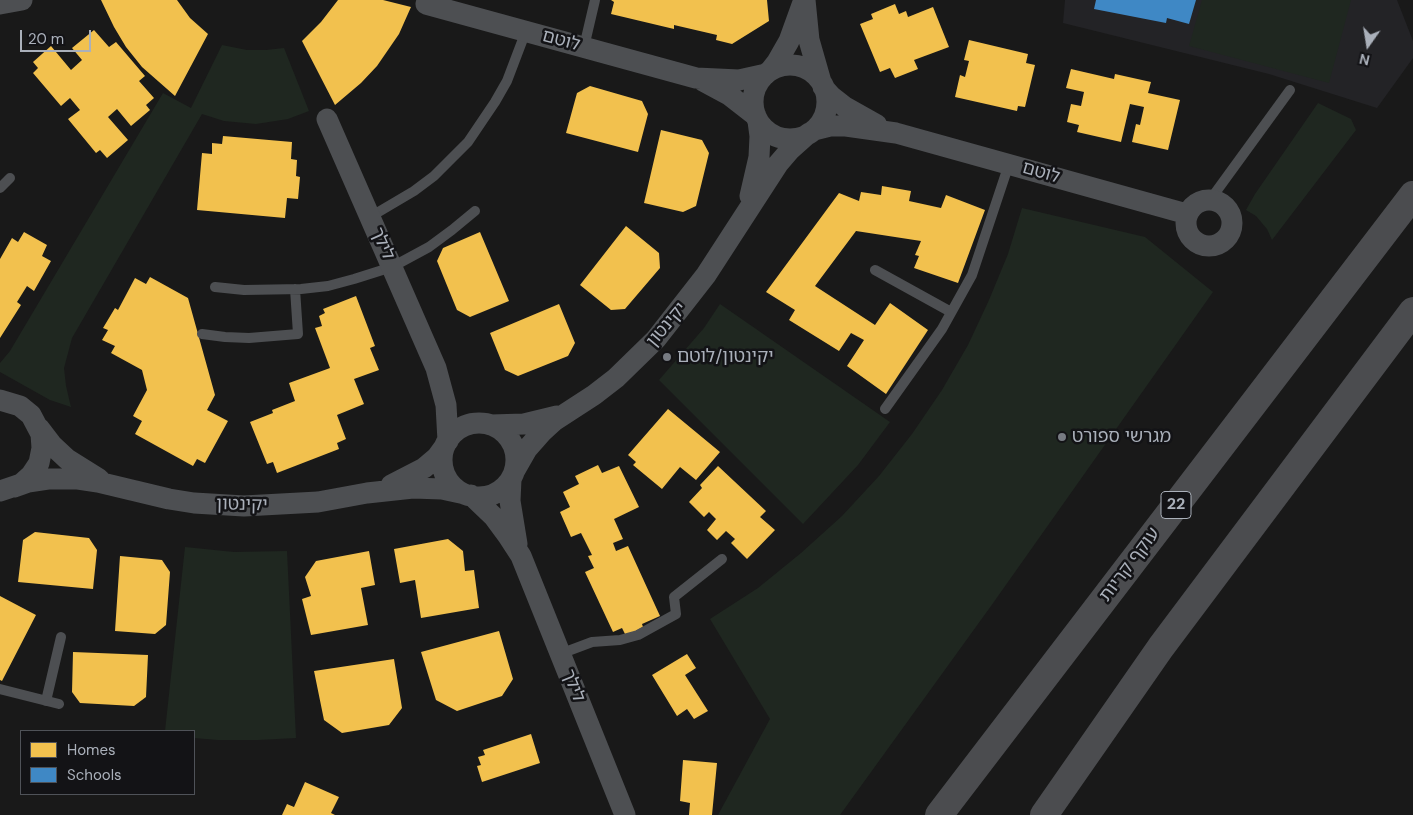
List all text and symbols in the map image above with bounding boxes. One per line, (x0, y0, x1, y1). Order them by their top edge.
scale bar (22, 20, 94, 52)
north arrow (1343, 20, 1393, 70)
street label: לוטם (540, 26, 582, 56)
text: 20 m (28, 29, 64, 49)
text: N (1358, 50, 1372, 70)
street label: לוטם (1020, 157, 1062, 189)
street label: לילך (365, 224, 399, 264)
street label: יקינטון (642, 298, 692, 352)
place label: יקינטון/לוטם (677, 346, 773, 368)
marker: יקינטון/לוטם (661, 351, 673, 363)
place label: מגרשי ספורט (1072, 426, 1171, 448)
marker: מגרשי ספורט (1056, 431, 1068, 443)
road number: 22 (1161, 492, 1191, 518)
street label: יקינטון (216, 494, 268, 516)
street label: עוקף קריות (1095, 524, 1165, 606)
street label: לילך (557, 666, 589, 706)
legend (20, 730, 195, 795)
text: Homes (67, 740, 116, 760)
text: Schools (67, 765, 122, 785)

